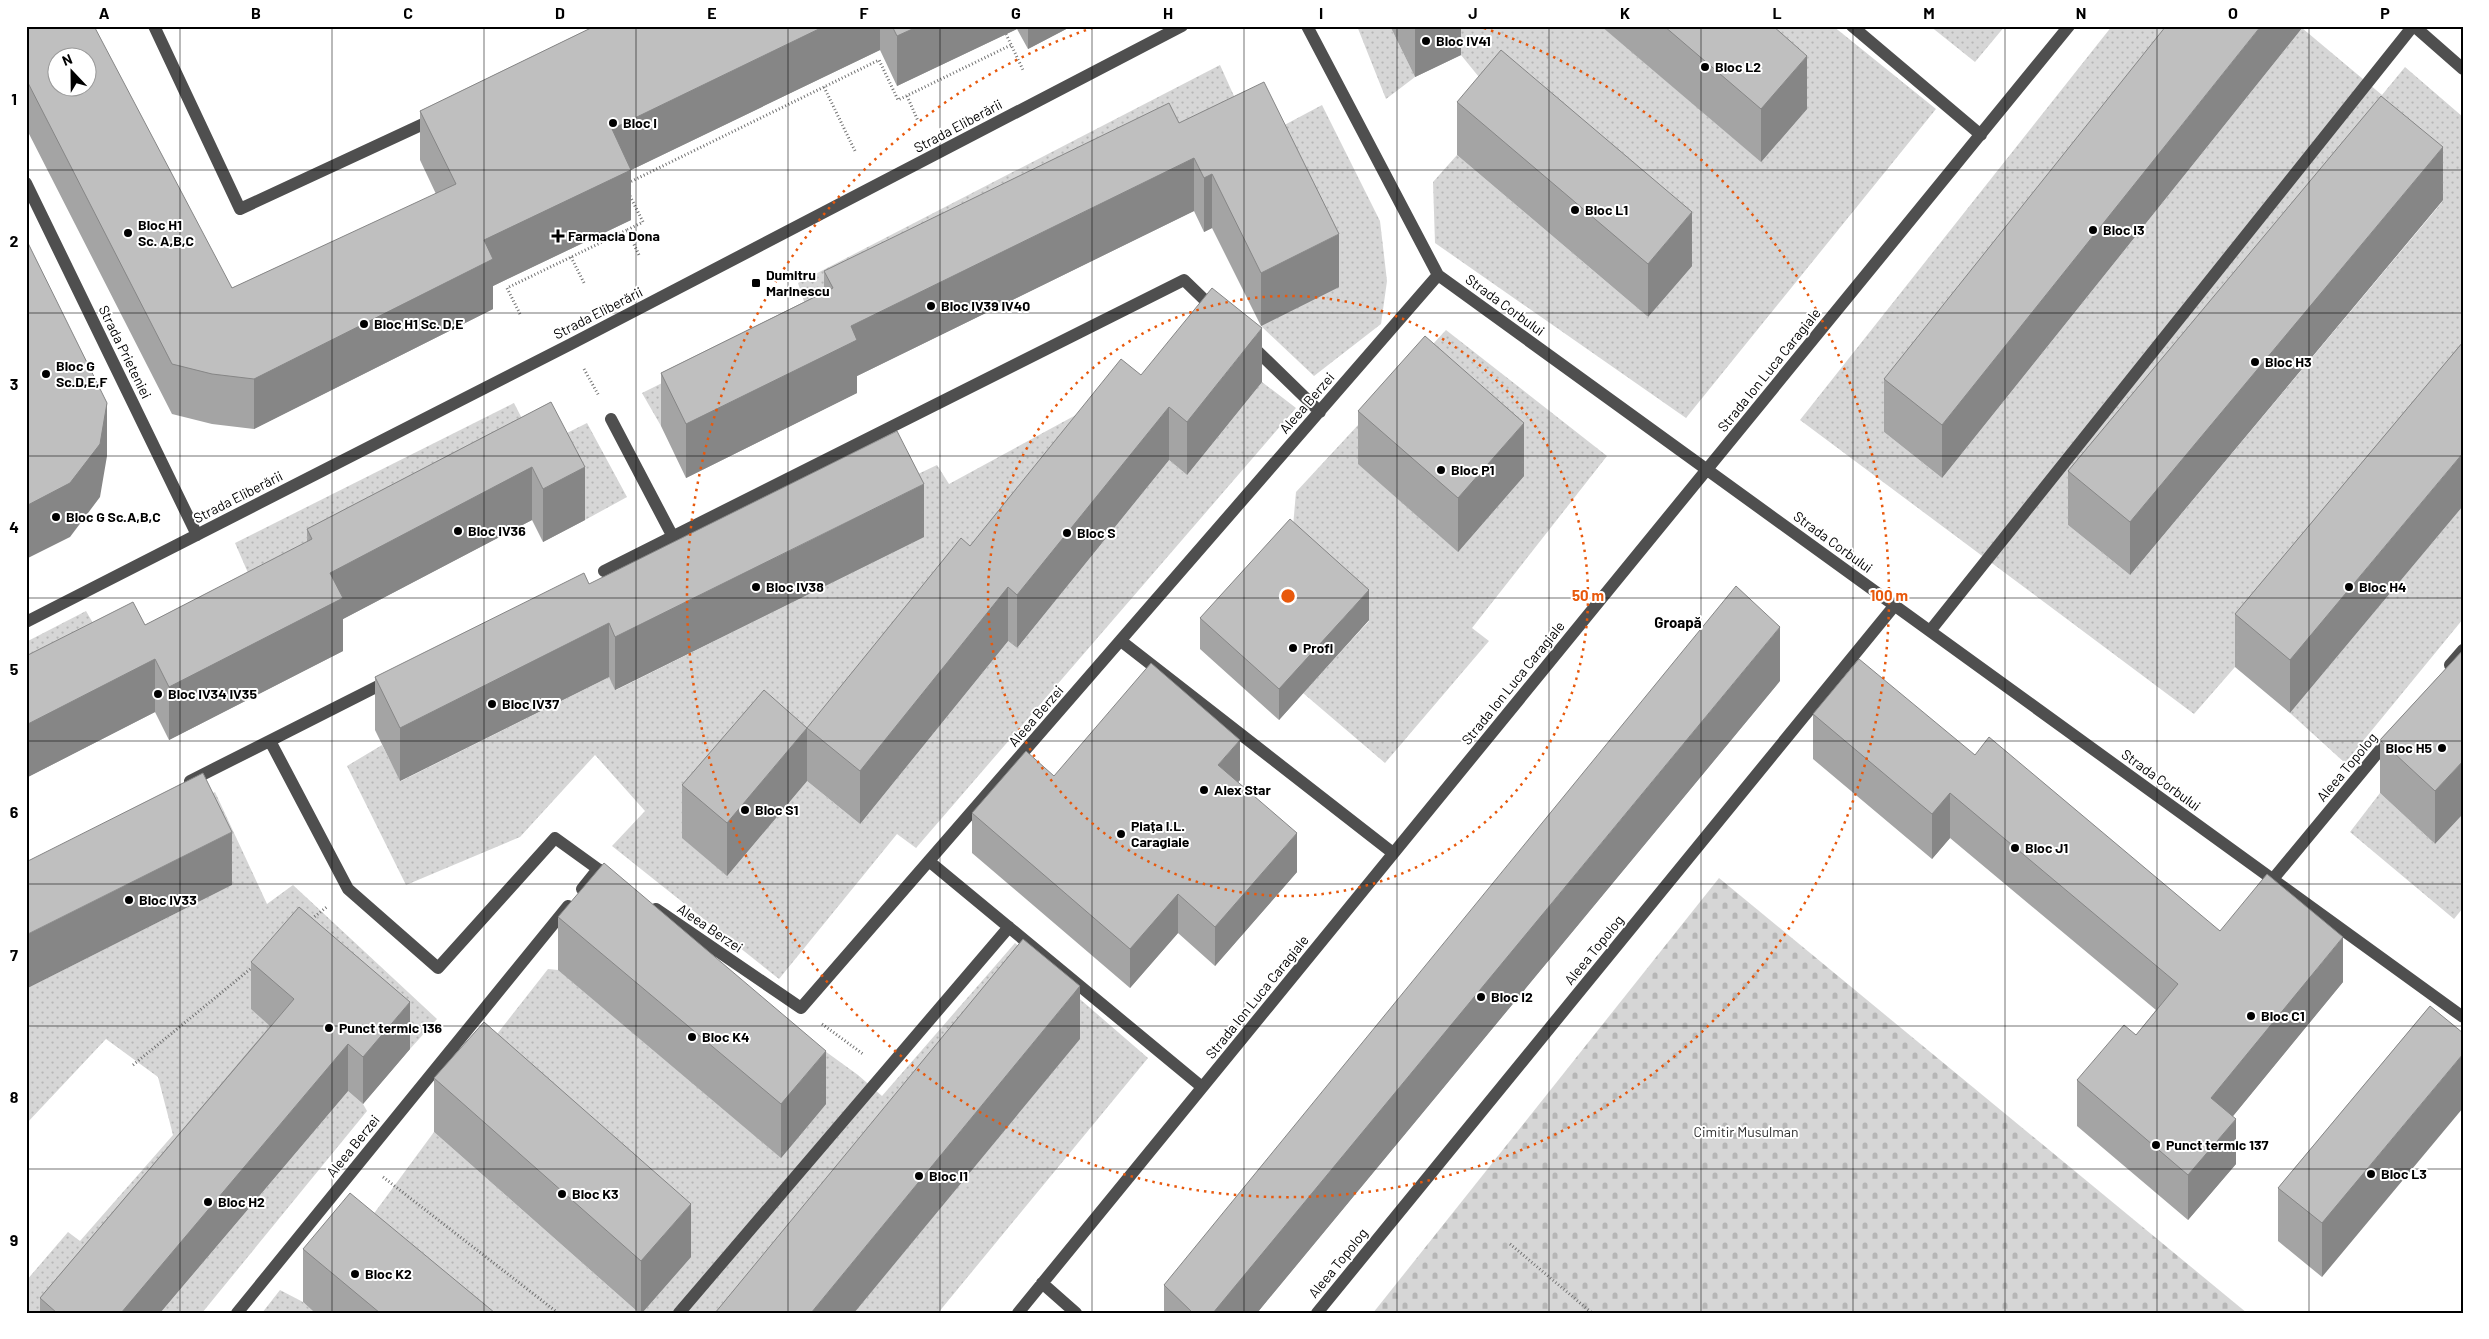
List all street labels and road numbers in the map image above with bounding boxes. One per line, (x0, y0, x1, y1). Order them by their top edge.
street label: Strada Eliberării (911, 95, 1005, 156)
street label: Strada Corbului (1462, 270, 1548, 339)
street label: Strada Eliberării (550, 283, 645, 342)
street label: Strada Prieteniei (95, 302, 155, 401)
street label: Strada Ion Luca Caragiale (1714, 304, 1824, 435)
street label: Aleea Berzei (1276, 369, 1338, 437)
street label: Strada Eliberării (190, 467, 285, 526)
street label: Strada Corbului (1790, 507, 1876, 576)
street label: Strada Ion Luca Caragiale (1458, 617, 1568, 748)
street label: Aleea Berzei (1005, 682, 1067, 750)
street label: Aleea Topolog (2313, 729, 2380, 805)
street label: Strada Corbului (2118, 745, 2204, 814)
street label: Aleea Berzei (674, 900, 746, 956)
street label: Aleea Topolog (1560, 911, 1627, 988)
street label: Strada Ion Luca Caragiale (1202, 931, 1312, 1062)
street label: Aleea Berzei (322, 1111, 383, 1180)
street label: Aleea Topolog (1304, 1224, 1371, 1301)

